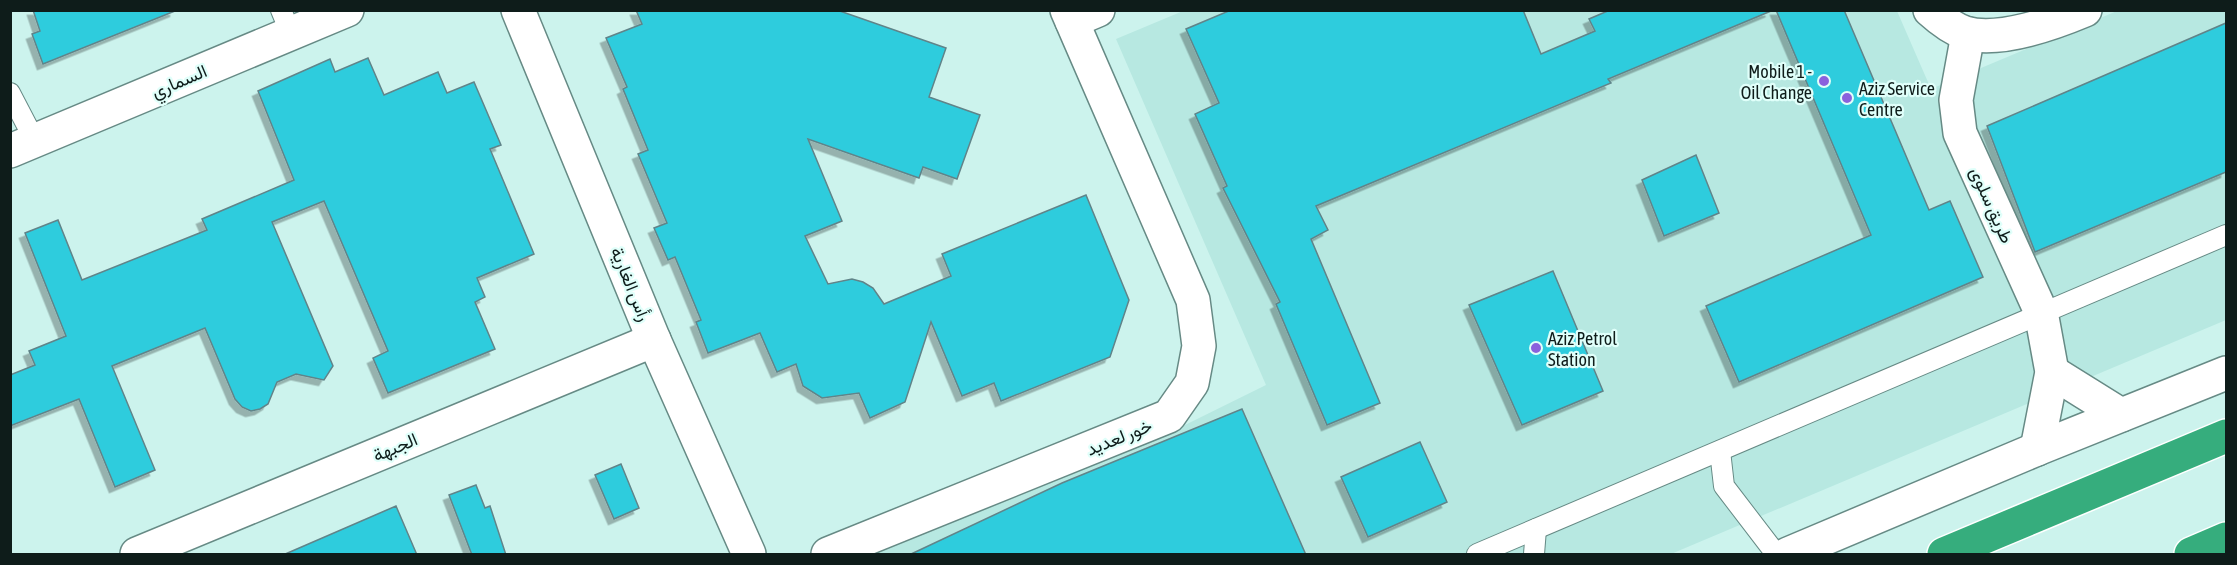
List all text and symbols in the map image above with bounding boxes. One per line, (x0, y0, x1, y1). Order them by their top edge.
street label: السماري (148, 60, 212, 107)
place label: Mobile 1 - Oil Change (1741, 61, 1812, 103)
marker: Mobile 1 - Oil Change (1817, 74, 1831, 88)
place label: Aziz Service Centre (1859, 78, 1935, 120)
marker: Aziz Service Centre (1840, 91, 1854, 105)
street label: طريق سلوى (1965, 164, 2018, 247)
street label: رأس الغارية (606, 244, 655, 325)
place label: Aziz Petrol Station (1548, 328, 1617, 370)
marker: Aziz Petrol Station (1529, 341, 1543, 355)
street label: خور لعديد (1083, 414, 1155, 461)
street label: الجبهة (370, 428, 421, 467)

